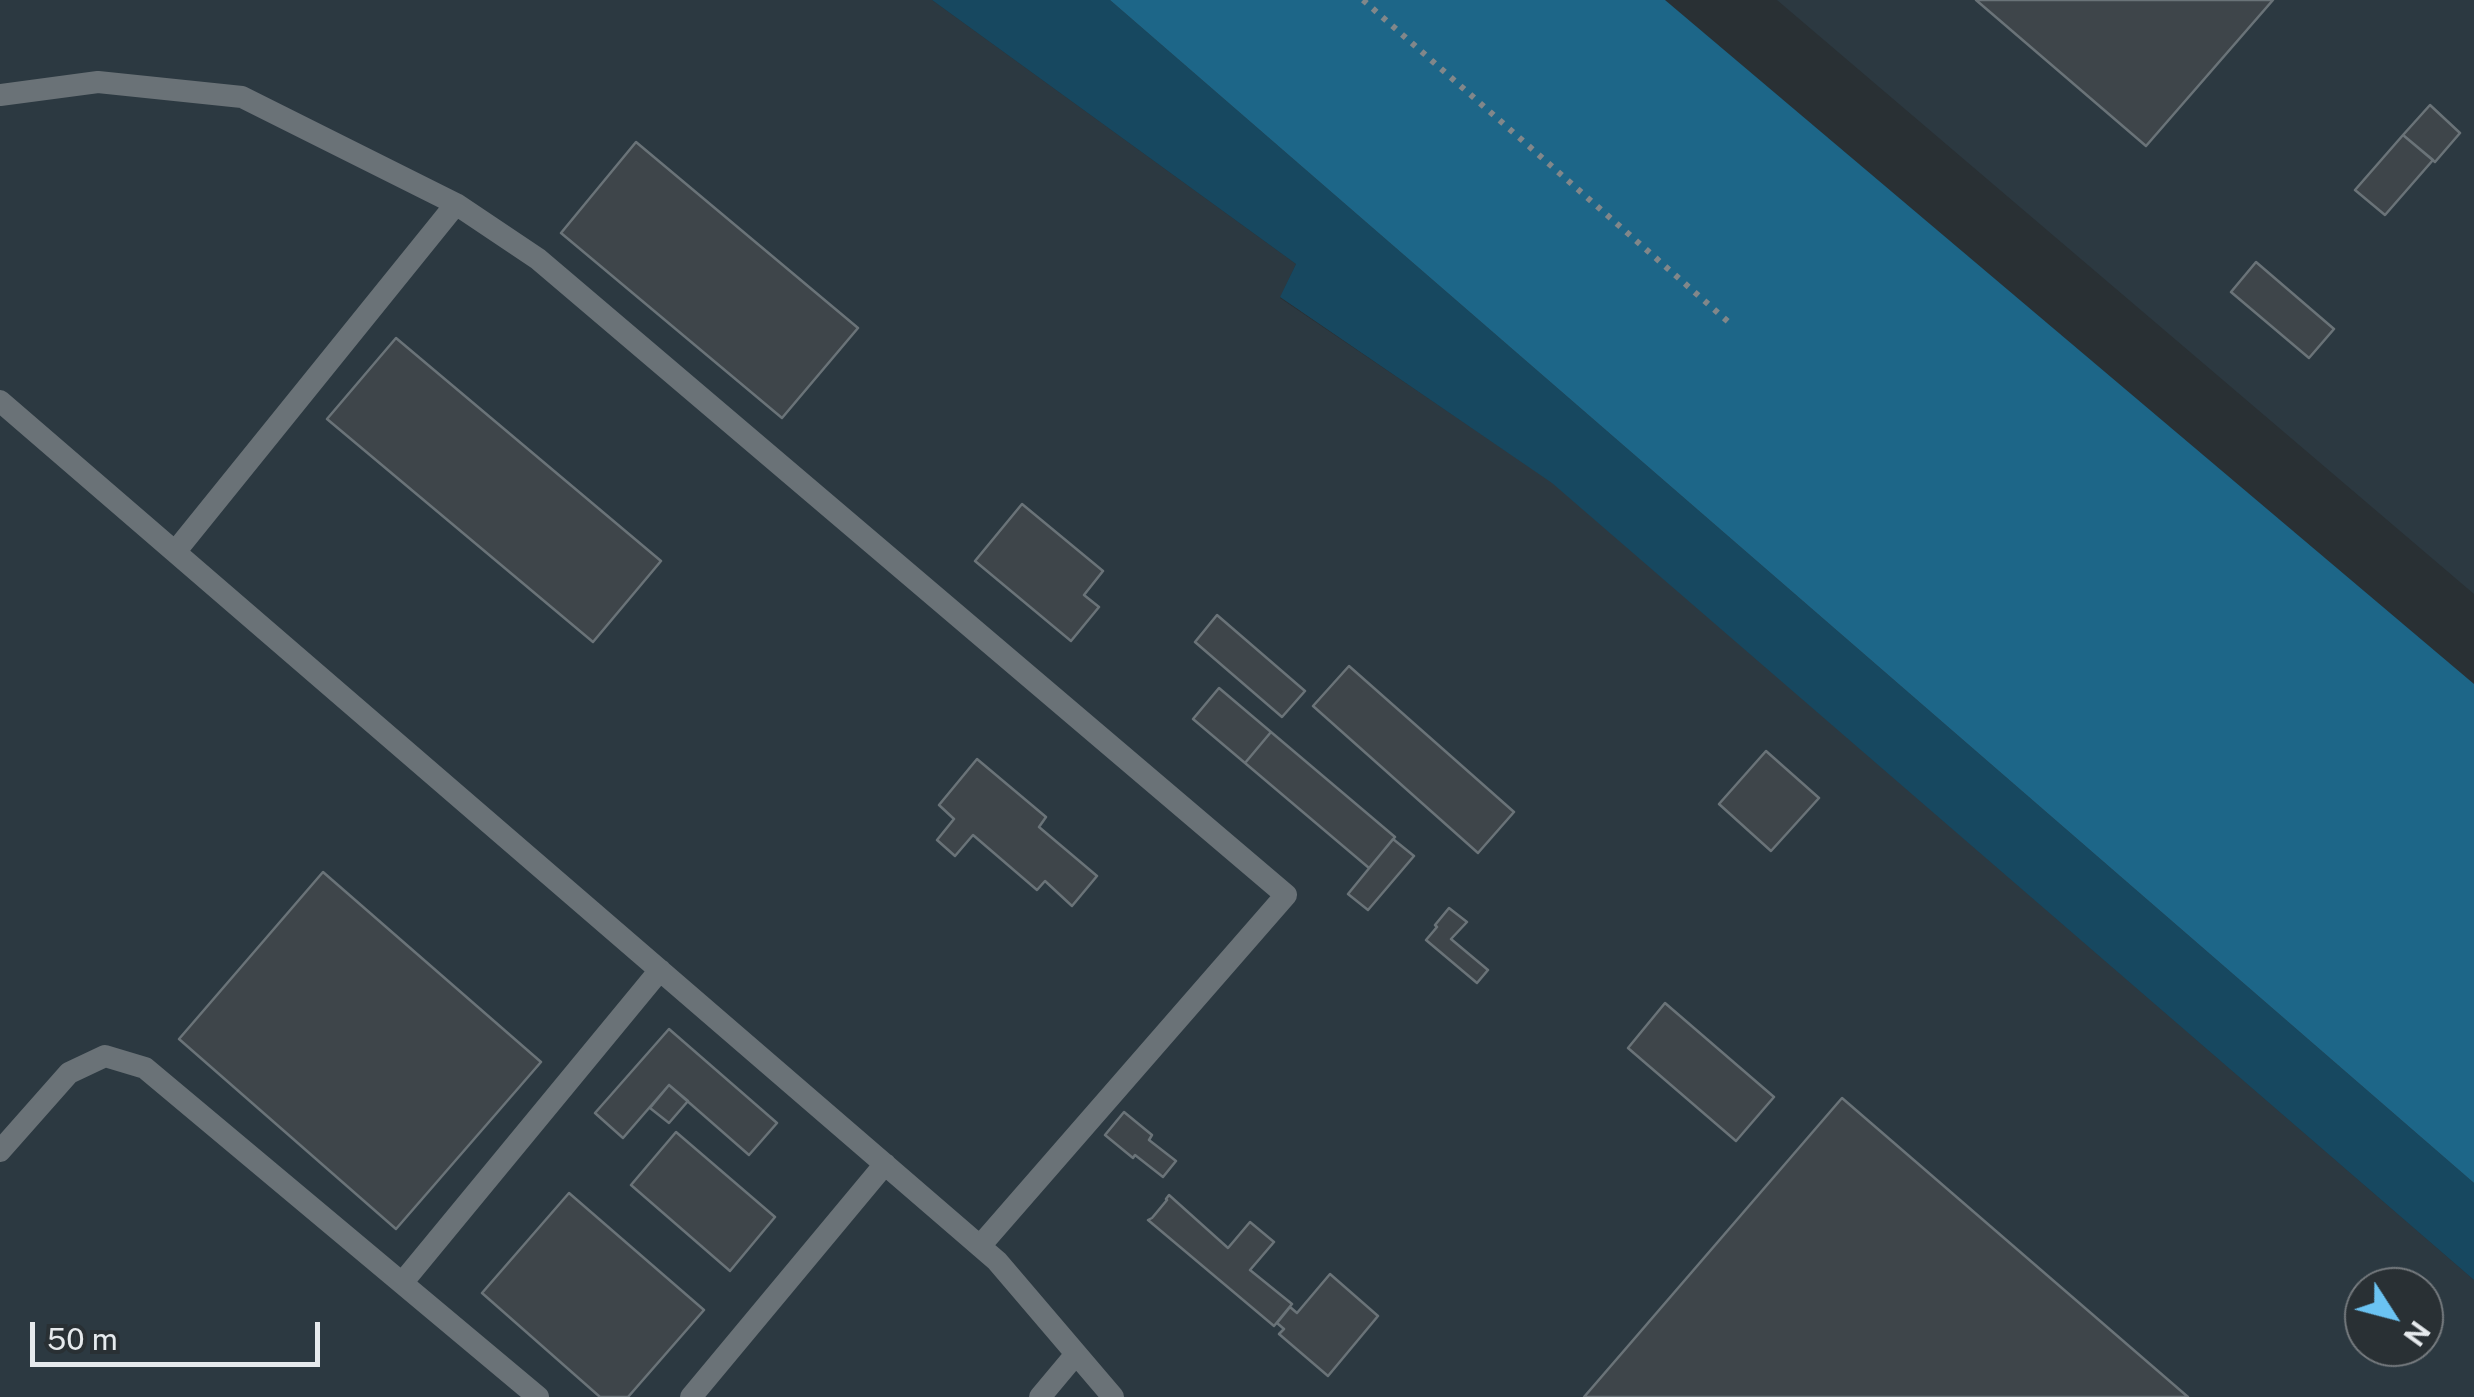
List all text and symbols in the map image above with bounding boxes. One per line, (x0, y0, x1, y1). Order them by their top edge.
north arrow (2344, 1267, 2444, 1367)
scale bar (35, 1302, 325, 1364)
text: N (2397, 1315, 2437, 1352)
text: 50 m (47, 1321, 118, 1357)

